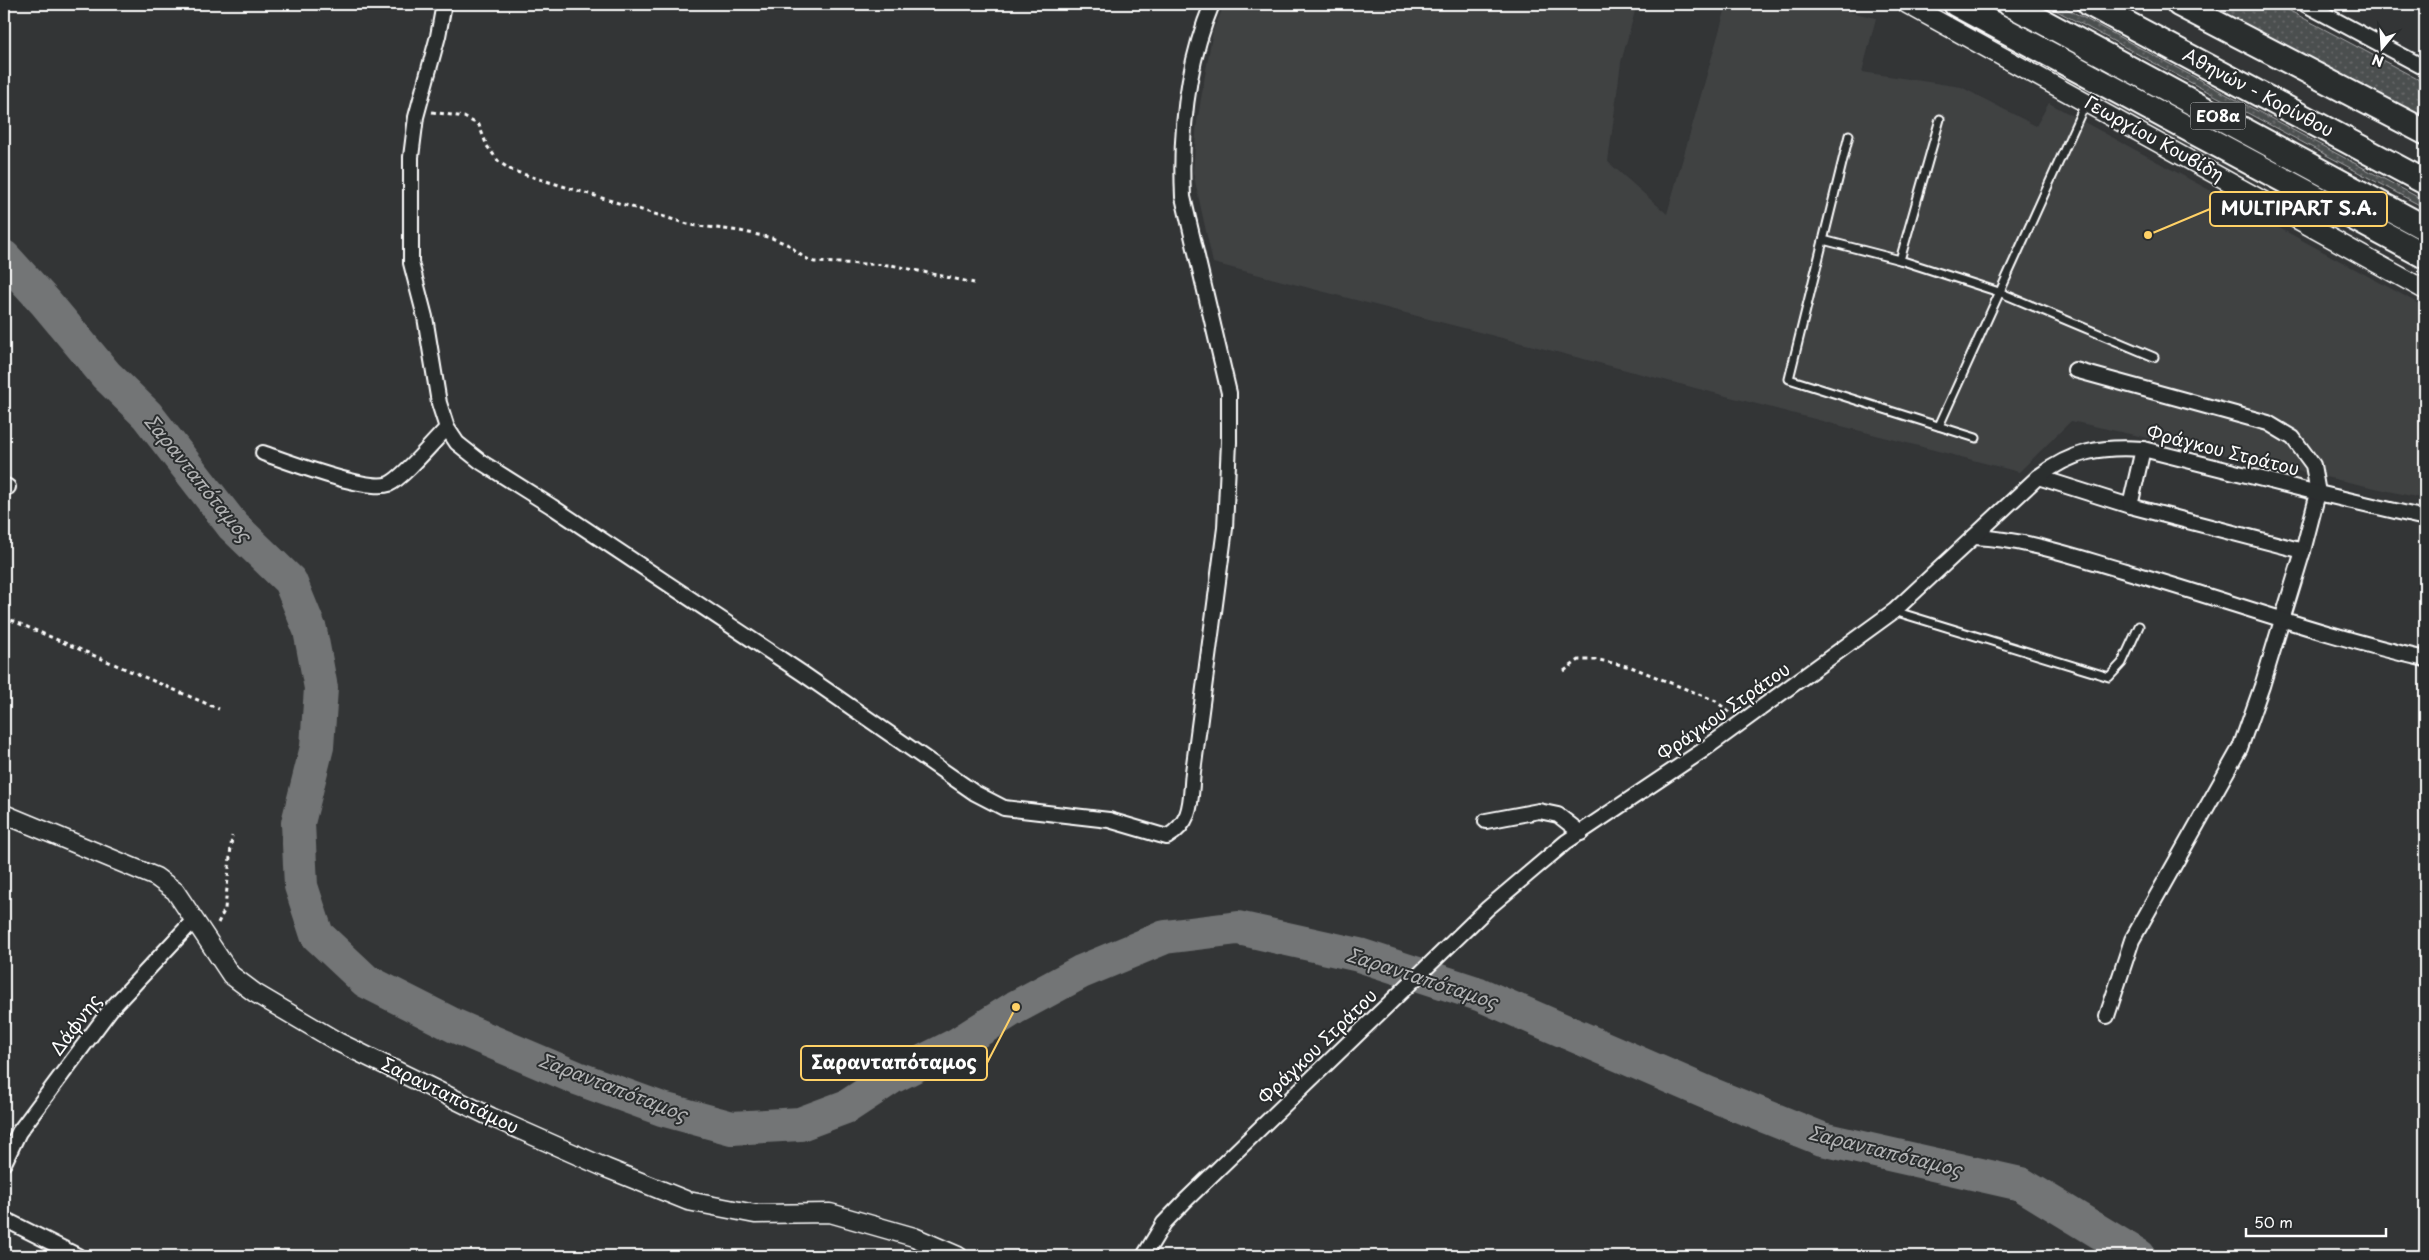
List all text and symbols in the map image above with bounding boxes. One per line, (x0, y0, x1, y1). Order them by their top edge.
north arrow (2356, 22, 2406, 72)
street label: Αθηνών - Κορίνθου (2178, 40, 2339, 143)
text: N (2369, 49, 2386, 73)
street label: Γεωργίου Κουβίδη (2080, 88, 2229, 187)
road number: ΕΟ8α (2190, 102, 2246, 130)
callout: MULTIPART S.A. (2210, 192, 2387, 226)
text: MULTIPART S.A. (2221, 193, 2377, 221)
water label: Σαρανταπόταμος (139, 408, 260, 549)
street label: Φράγκου Στράτου (2144, 418, 2303, 482)
street label: Φράγκου Στράτου (1651, 655, 1795, 767)
water label: Σαρανταπόταμος (1343, 939, 1503, 1015)
street label: Φράγκου Στράτου (1251, 982, 1383, 1110)
street label: Δάφνης (43, 988, 107, 1060)
water label: Σαρανταπόταμος (535, 1045, 694, 1128)
callout: Σαρανταπόταμος (801, 1046, 987, 1080)
text: Σαρανταπόταμος (811, 1047, 977, 1075)
street label: Σαρανταποτάμου (377, 1050, 524, 1140)
water label: Σαρανταπόταμος (1806, 1117, 1967, 1183)
scale bar (2246, 1205, 2386, 1237)
text: 50 m (2254, 1210, 2293, 1233)

